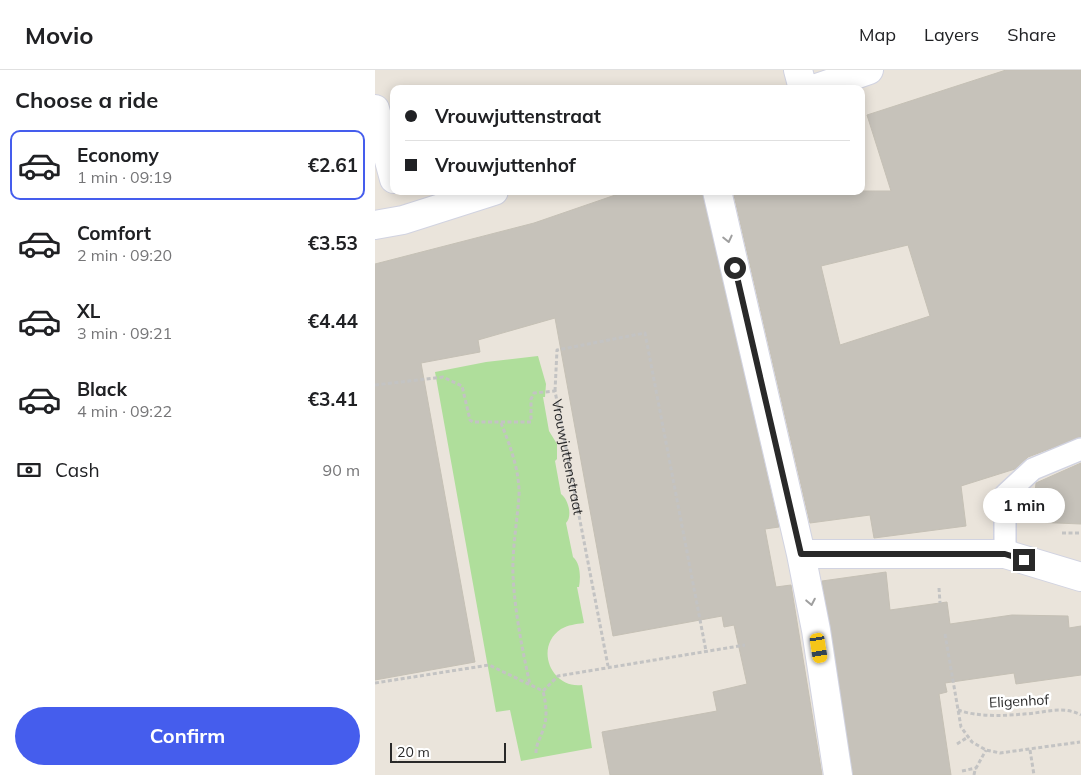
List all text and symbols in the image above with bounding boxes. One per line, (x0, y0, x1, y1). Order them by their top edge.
text: Movio (25, 20, 93, 50)
text: Map (859, 23, 896, 46)
text: Layers (924, 23, 979, 46)
text: Share (1007, 23, 1056, 46)
text: Choose a ride (15, 86, 158, 114)
text: Vrouwjuttenstraat (435, 104, 601, 128)
icon: car (17, 143, 62, 188)
text: Economy (77, 143, 159, 167)
text: €2.61 (308, 153, 358, 177)
text: Vrouwjuttenhof (435, 153, 576, 177)
text: 1 min · 09:19 (77, 167, 172, 187)
icon: car (17, 221, 62, 266)
text: Comfort (77, 221, 151, 245)
text: €3.53 (308, 231, 358, 255)
one-way arrow (722, 234, 733, 243)
text: 2 min · 09:20 (77, 245, 172, 265)
route start (724, 257, 746, 279)
icon: car (17, 299, 62, 344)
text: XL (77, 299, 100, 323)
text: €4.44 (308, 309, 358, 333)
text: 3 min · 09:21 (77, 323, 172, 343)
icon: car (17, 377, 62, 422)
text: Black (77, 377, 127, 401)
text: €3.41 (308, 387, 358, 411)
street label: Vrouwjuttenstraat (548, 398, 588, 516)
text: 4 min · 09:22 (77, 401, 172, 421)
icon: cash (15, 456, 43, 484)
text: Cash (55, 458, 100, 482)
text: 90 m (323, 460, 360, 480)
callout: 1 min (983, 488, 1065, 522)
text: 1 min (1003, 495, 1045, 515)
route end (1013, 549, 1035, 571)
one-way arrow (805, 598, 816, 607)
car (809, 632, 828, 664)
street label: Eligenhof (989, 690, 1050, 712)
button: Confirm (15, 707, 360, 765)
scale bar (390, 740, 506, 763)
text: 20 m (397, 743, 430, 761)

